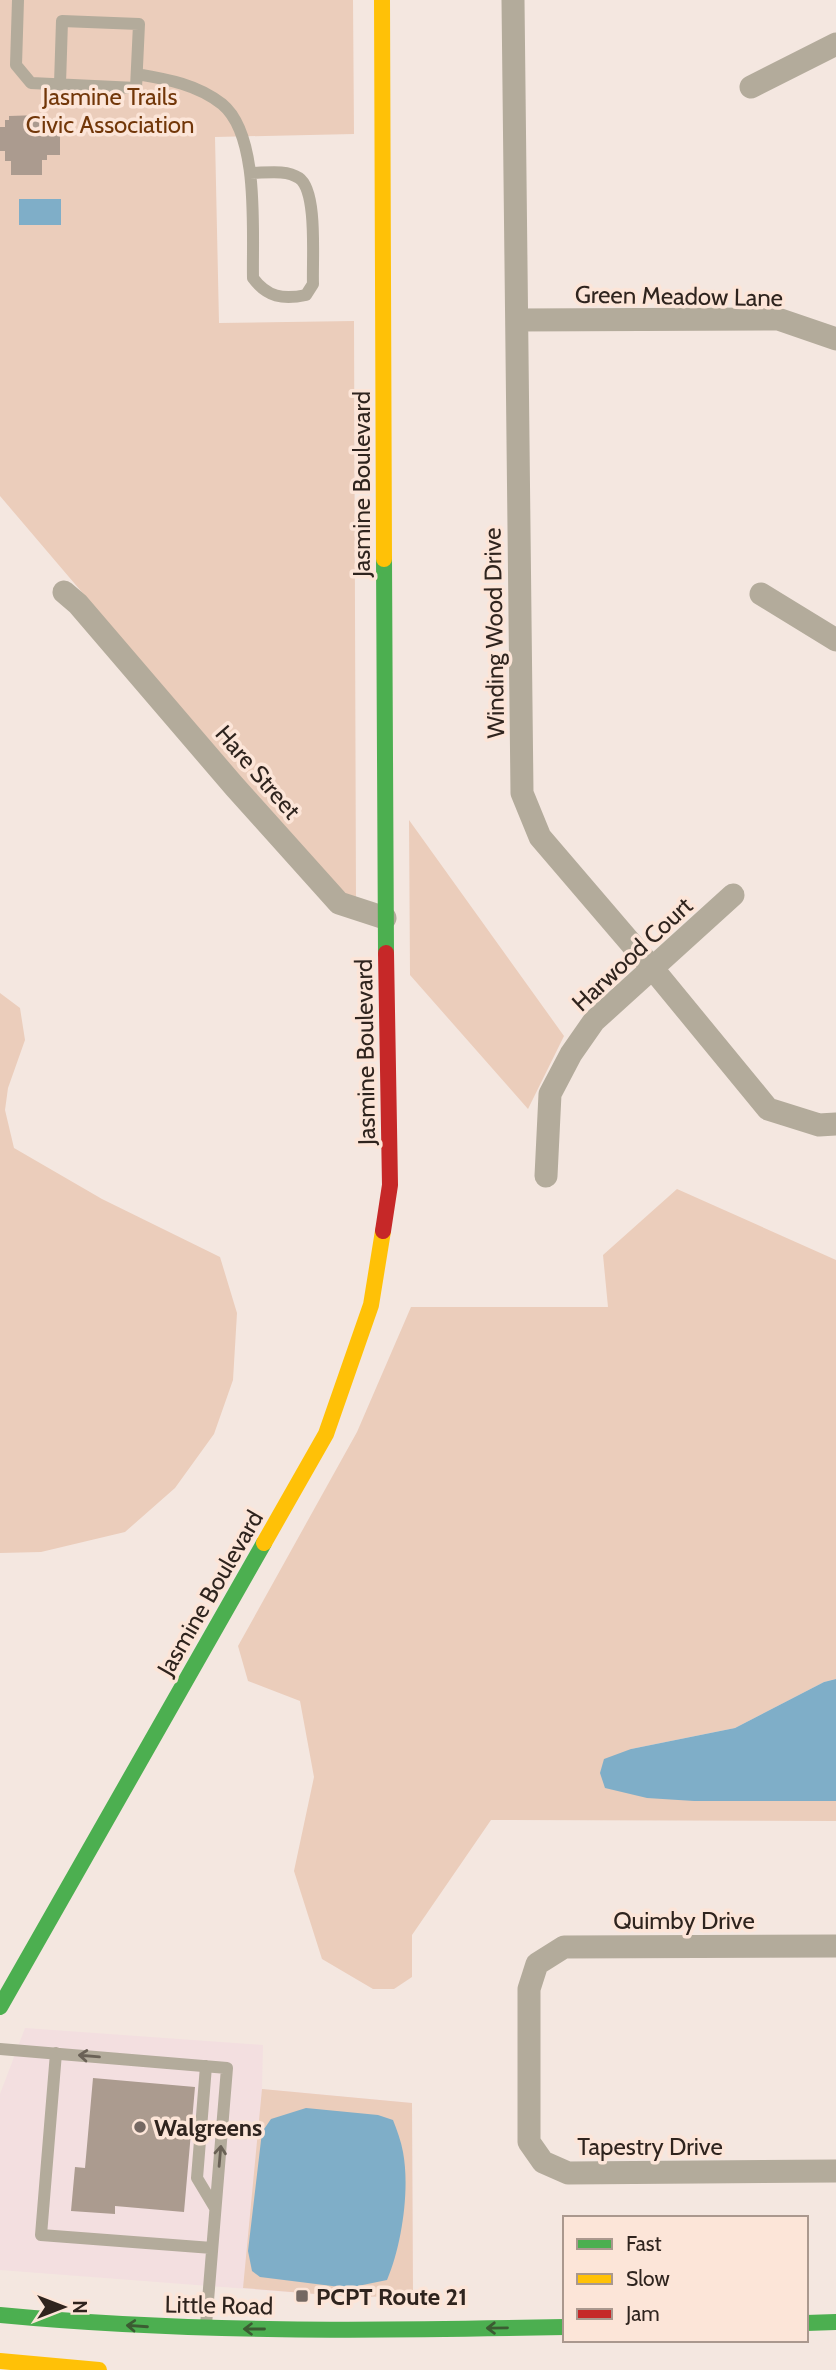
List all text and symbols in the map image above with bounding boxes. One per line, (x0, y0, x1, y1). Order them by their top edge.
park label: Jasmine Trails Civic Association (26, 82, 194, 139)
street label: Green Meadow Lane (575, 280, 783, 312)
street label: Jasmine Boulevard (347, 391, 376, 578)
street label: Winding Wood Drive (478, 527, 510, 739)
street label: Hare Street (209, 719, 307, 825)
street label: Harwood Court (566, 891, 698, 1017)
street label: Jasmine Boulevard (349, 959, 381, 1146)
street label: Jasmine Boulevard (150, 1505, 269, 1682)
street label: Quimby Drive (613, 1906, 755, 1935)
one-way arrow (78, 2049, 100, 2062)
place label: Walgreens (154, 2113, 262, 2142)
marker: Walgreens (132, 2119, 148, 2135)
street label: Tapestry Drive (577, 2132, 723, 2161)
one-way arrow (214, 2145, 227, 2168)
legend (563, 2216, 808, 2342)
text: Fast (626, 2231, 662, 2256)
text: Slow (626, 2266, 670, 2291)
north arrow (28, 2272, 98, 2342)
place label: PCPT Route 21 (316, 2282, 467, 2311)
marker: PCPT Route 21 (294, 2288, 310, 2304)
street label: Little Road (164, 2290, 274, 2320)
text: N (68, 2300, 91, 2314)
text: Jam (625, 2301, 660, 2326)
one-way arrow (126, 2319, 149, 2332)
one-way arrow (243, 2322, 266, 2336)
one-way arrow (485, 2322, 508, 2335)

